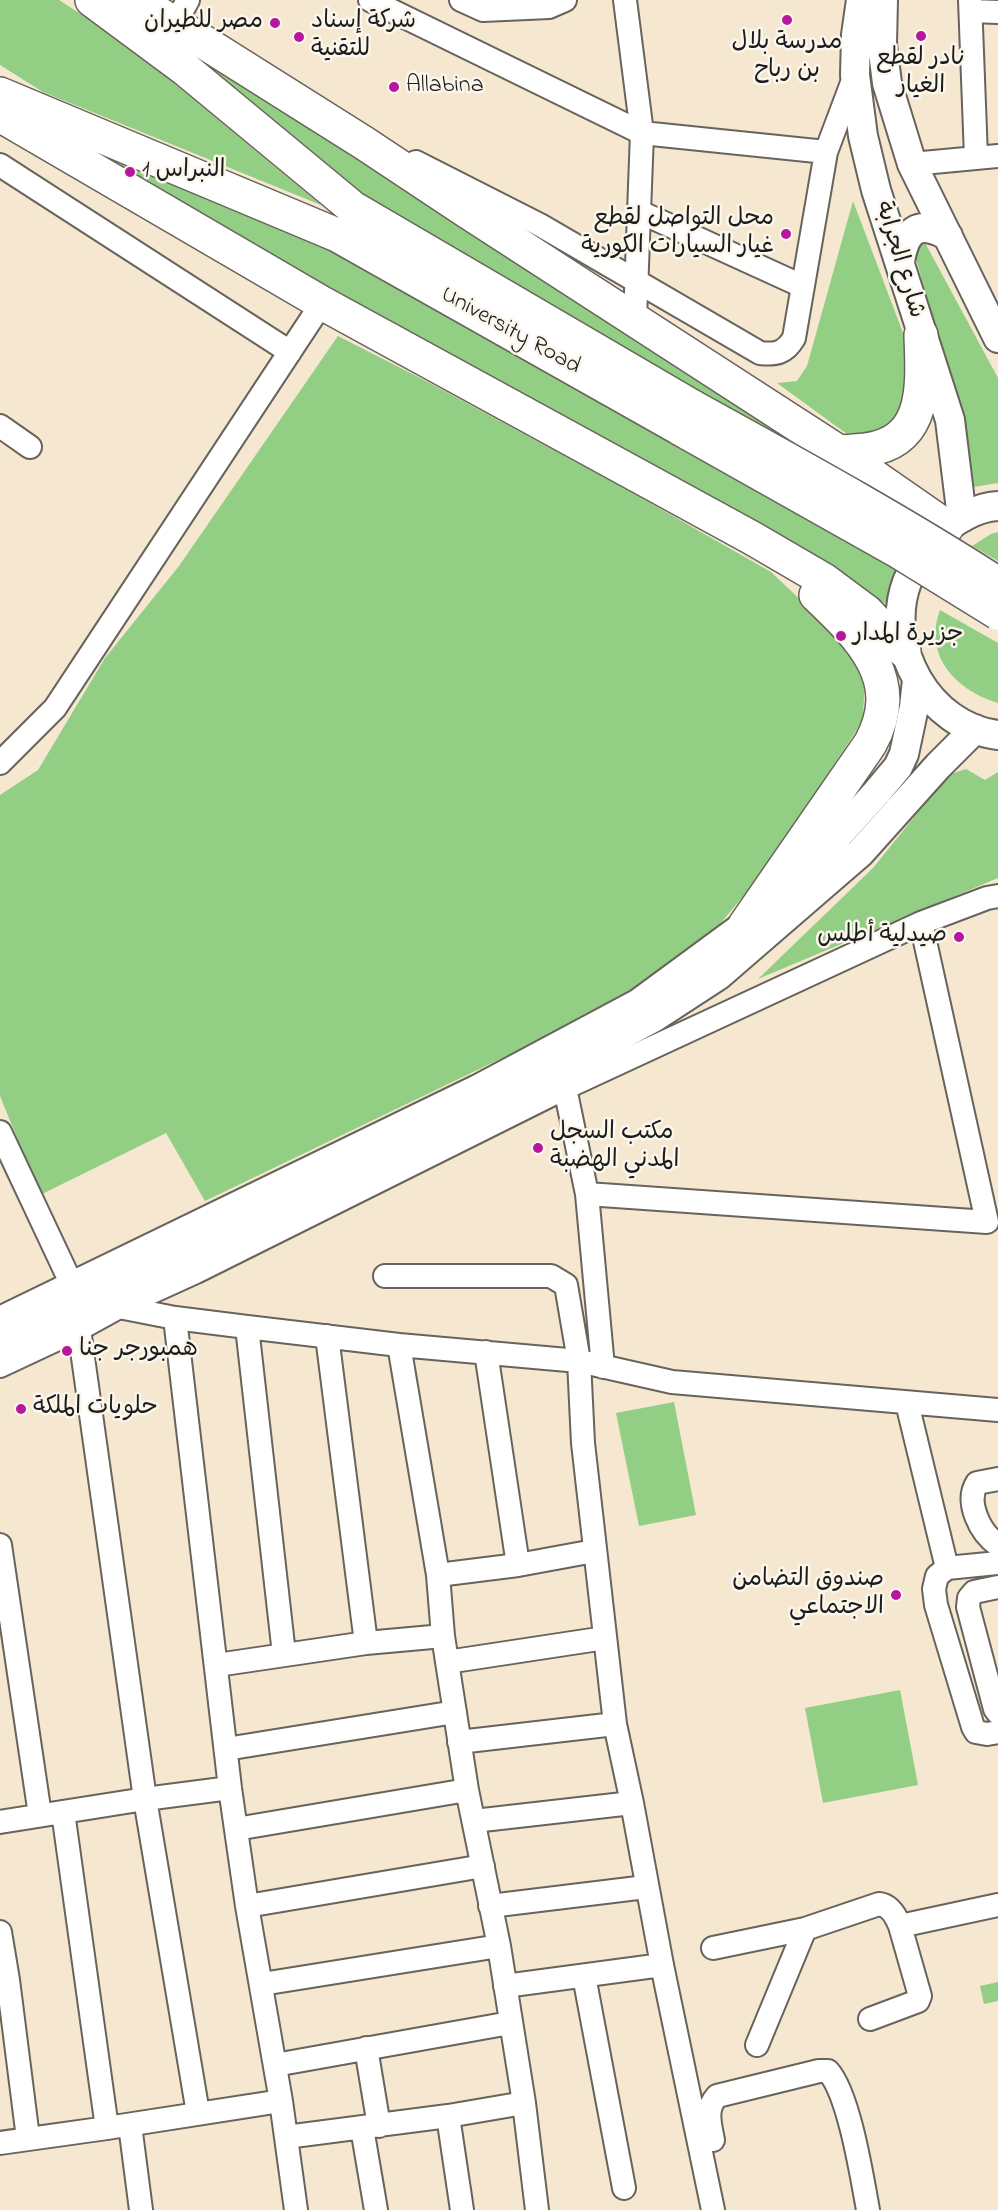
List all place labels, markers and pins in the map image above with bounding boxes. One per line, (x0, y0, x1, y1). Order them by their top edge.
place label: مصر للطيران (144, 9, 263, 37)
place label: شركة إسناد للتقنية (311, 9, 416, 65)
marker: مدرسة بلال بن رباح (780, 13, 794, 27)
marker: مصر للطيران (268, 16, 282, 30)
marker: نادر لقطع الغيار (914, 29, 928, 43)
marker: شركة إسناد للتقنية (292, 30, 306, 44)
place label: مدرسة بلال بن رباح (732, 30, 842, 86)
place label: نادر لقطع الغيار (876, 46, 966, 102)
place label: Allabina (406, 73, 484, 101)
marker: Allabina (387, 80, 401, 94)
place label: النبراس 1 (142, 158, 225, 186)
marker: النبراس 1 (123, 165, 137, 179)
place label: محل التواصل لقطع غيار السيارات الكورية (581, 206, 774, 262)
marker: محل التواصل لقطع غيار السيارات الكورية (779, 227, 793, 241)
place label: جزيرة المدار (853, 622, 963, 650)
marker: جزيرة المدار (834, 629, 848, 643)
place label: صيدلية أطلس (817, 923, 947, 951)
marker: صيدلية أطلس (952, 930, 966, 944)
place label: مكتب السجل المدني الهضبة (550, 1120, 679, 1176)
marker: مكتب السجل المدني الهضبة (531, 1141, 545, 1155)
place label: همبورجر جنا (79, 1337, 198, 1365)
marker: همبورجر جنا (60, 1344, 74, 1358)
place label: حلويات الملكة (33, 1395, 158, 1423)
marker: حلويات الملكة (14, 1402, 28, 1416)
place label: صندوق التضامن الاجتماعي (732, 1567, 884, 1623)
marker: صندوق التضامن الاجتماعي (889, 1588, 903, 1602)

